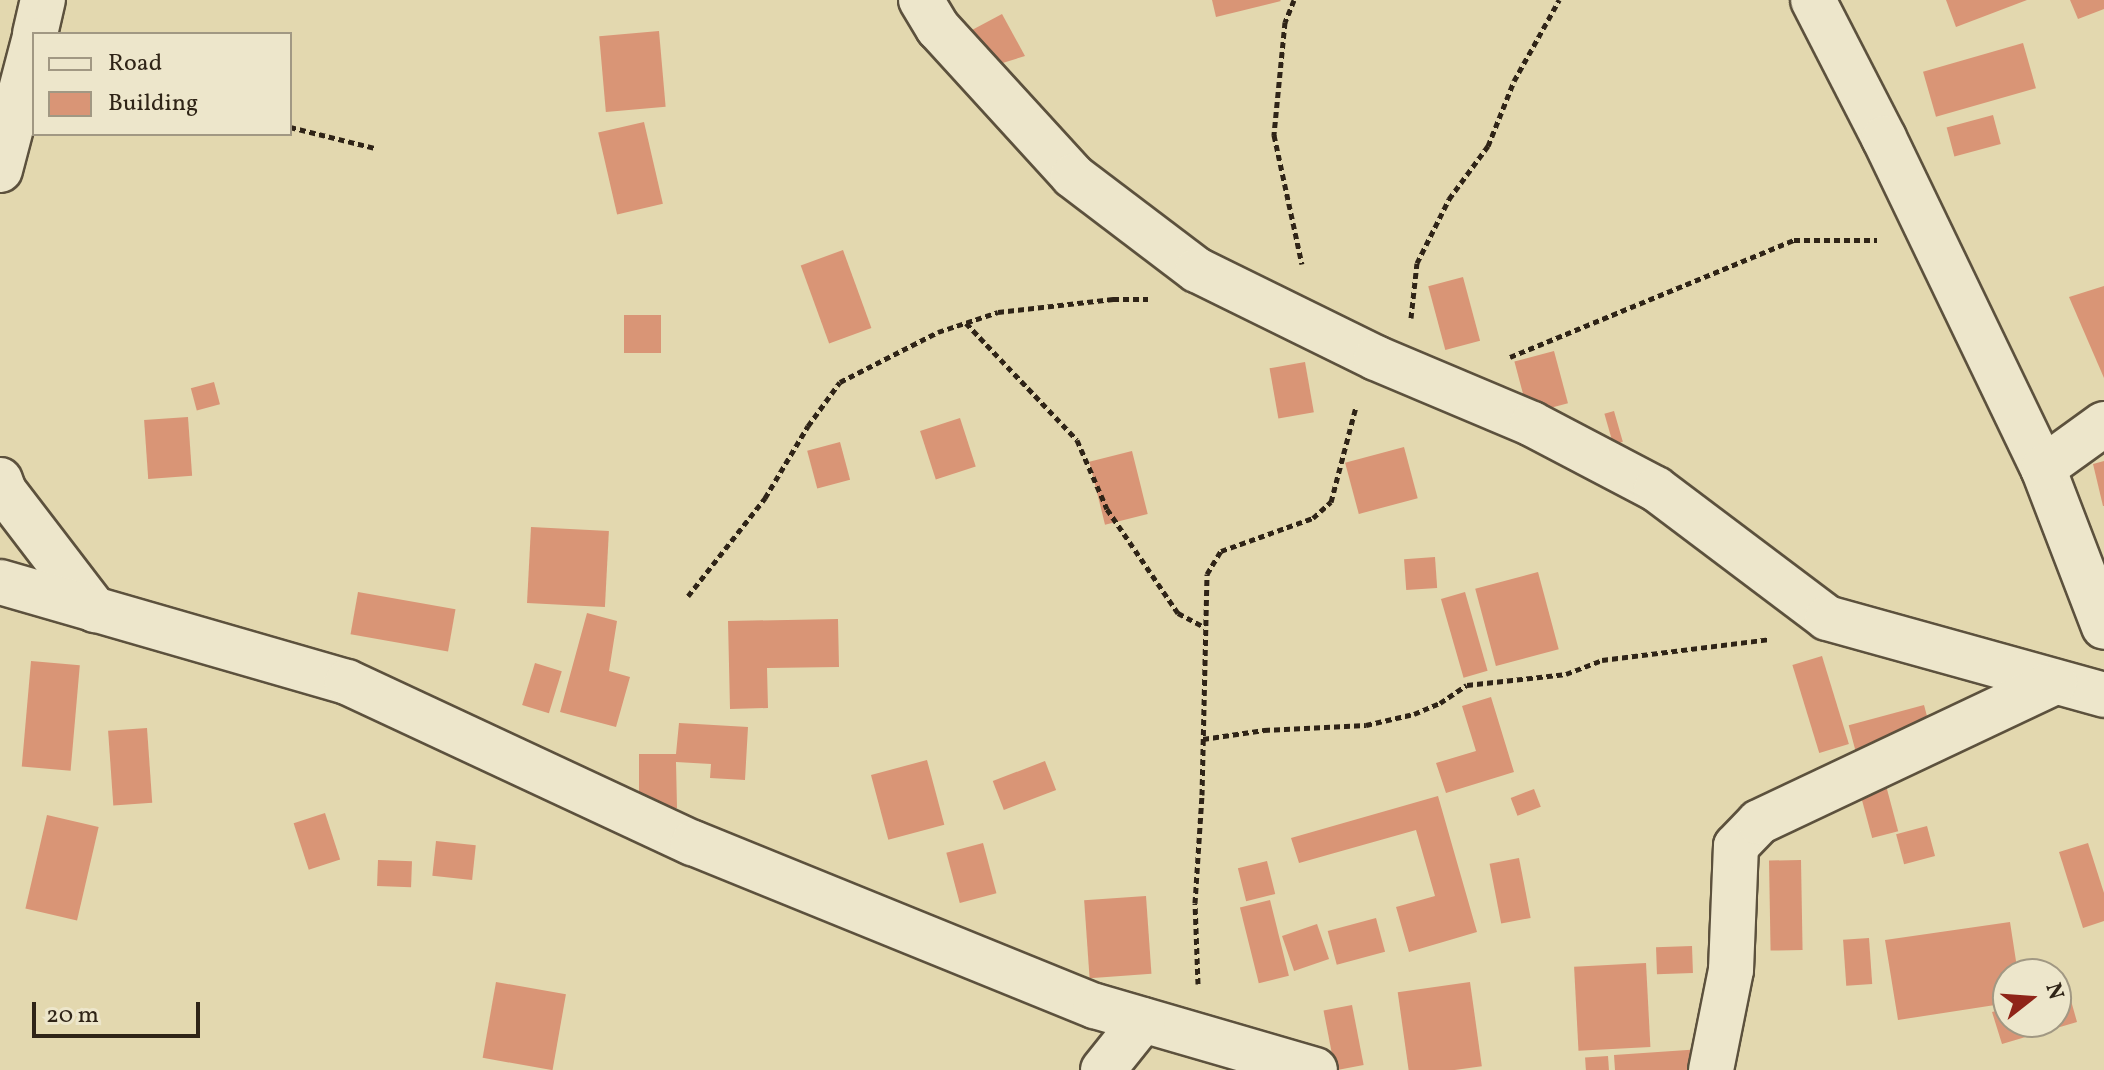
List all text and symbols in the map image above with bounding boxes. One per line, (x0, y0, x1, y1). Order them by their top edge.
legend (32, 32, 292, 136)
text: Road (108, 47, 162, 81)
text: Building (108, 87, 198, 121)
north arrow (1992, 958, 2072, 1038)
text: N (2036, 979, 2071, 1004)
scale bar (36, 986, 204, 1036)
text: 20 m (46, 999, 99, 1033)

